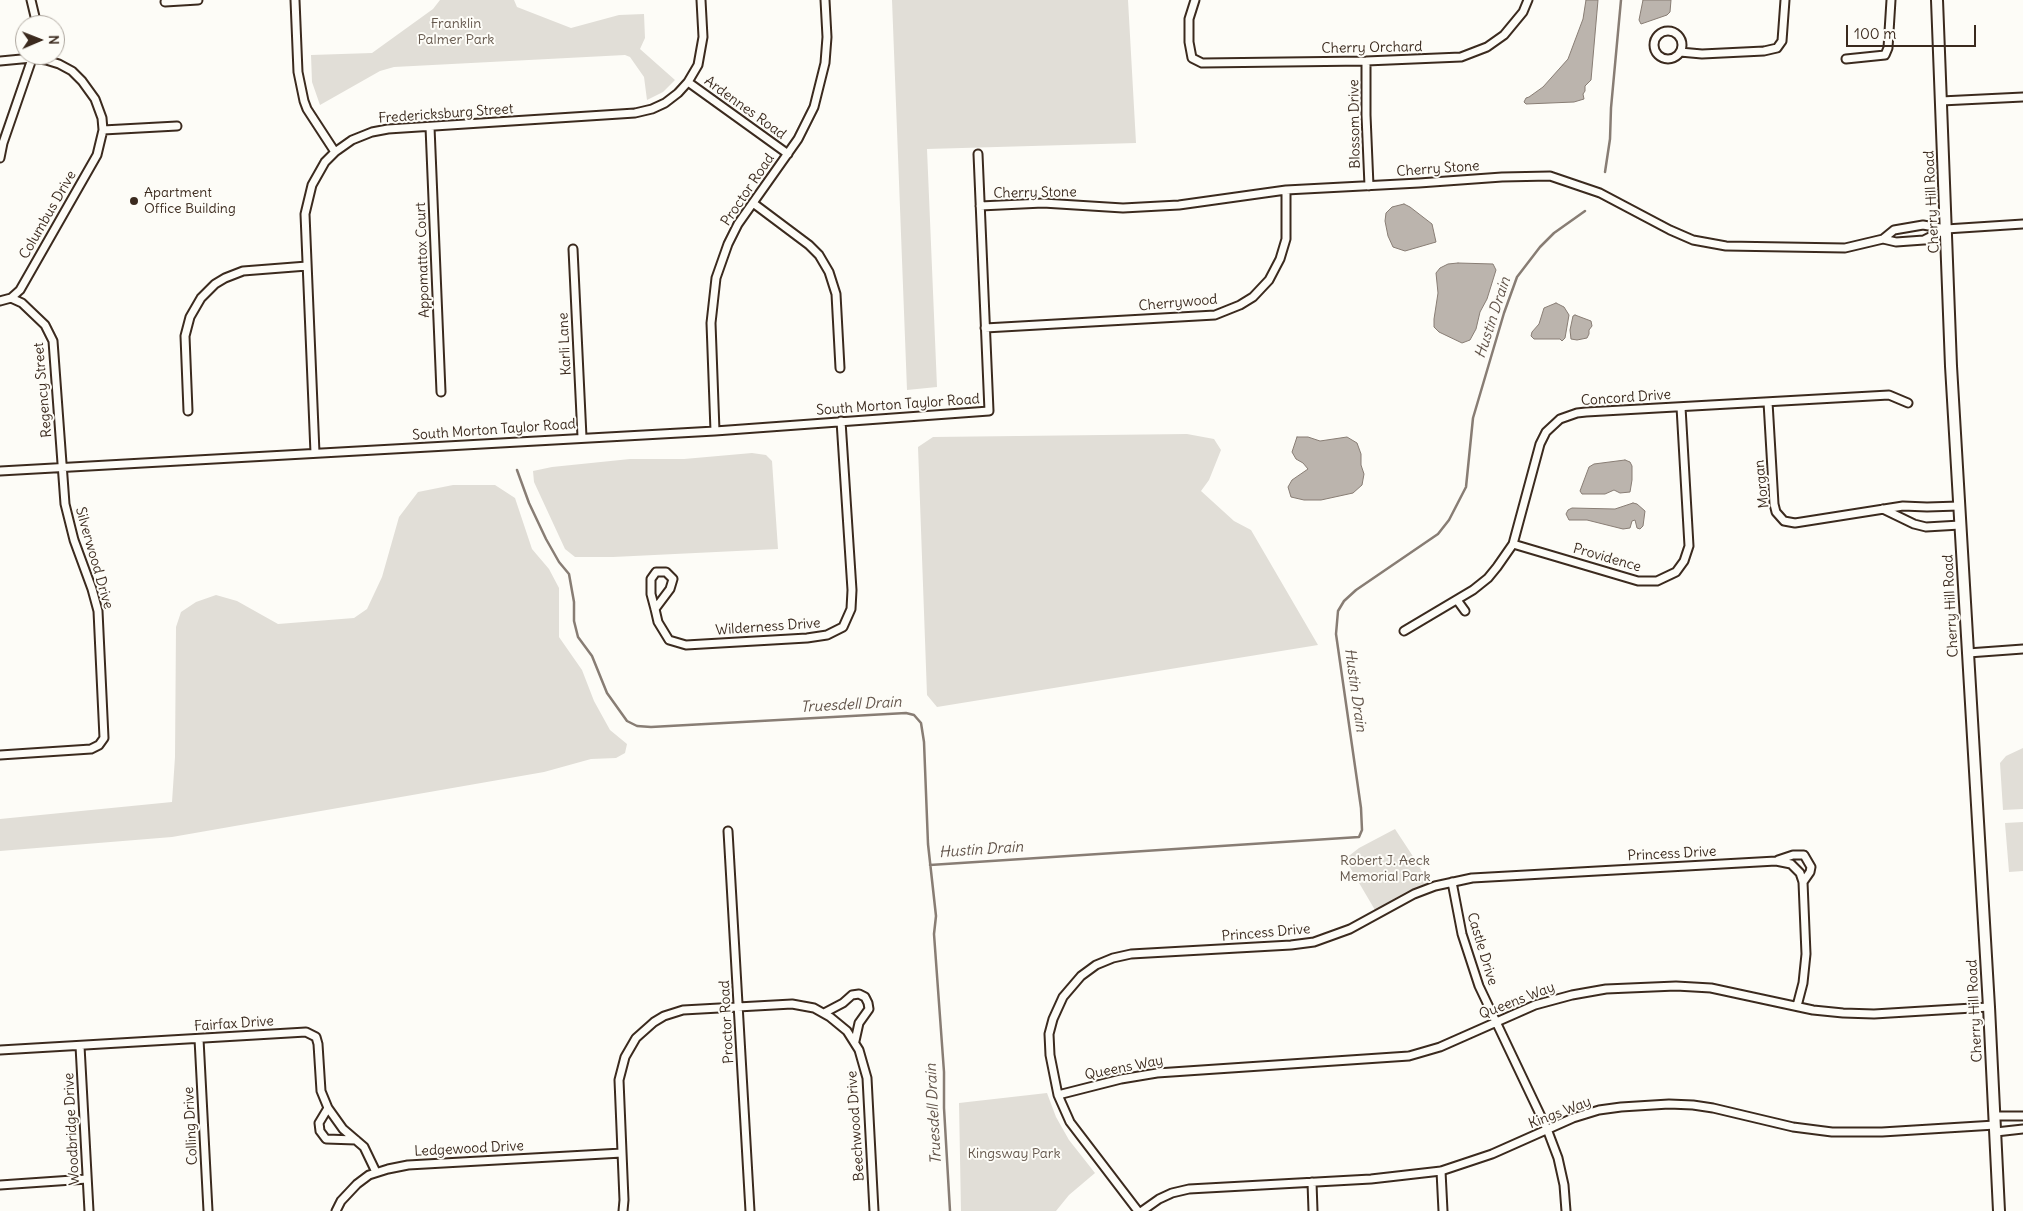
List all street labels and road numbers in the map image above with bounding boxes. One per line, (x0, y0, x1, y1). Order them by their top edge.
street label: Cherry Orchard (1321, 39, 1423, 57)
street label: Ardennes Road (701, 73, 789, 143)
street label: Blossom Drive (1346, 79, 1364, 169)
street label: Fredericksburg Street (378, 101, 514, 127)
street label: Cherry Hill Road (1921, 150, 1943, 254)
street label: Proctor Road (718, 151, 778, 229)
street label: Cherry Stone (1396, 158, 1480, 180)
street label: Columbus Drive (16, 168, 80, 262)
street label: Cherry Stone (993, 184, 1077, 202)
street label: Appomattox Court (413, 202, 433, 318)
street label: Cherrywood (1138, 291, 1218, 315)
street label: Karli Lane (555, 312, 575, 376)
street label: Regency Street (30, 342, 56, 438)
street label: Concord Drive (1580, 386, 1672, 410)
street label: South Morton Taylor Road (816, 391, 980, 419)
street label: South Morton Taylor Road (412, 416, 576, 444)
street label: Morgan (1751, 459, 1773, 509)
street label: Silverwood Drive (71, 505, 117, 611)
street label: Providence (1571, 540, 1643, 576)
street label: Cherry Hill Road (1940, 554, 1962, 658)
street label: Wilderness Drive (715, 615, 821, 639)
street label: Princess Drive (1627, 843, 1717, 865)
street label: Castle Drive (1463, 911, 1501, 987)
street label: Princess Drive (1221, 921, 1311, 945)
street label: Cherry Hill Road (1964, 959, 1986, 1063)
street label: Queens Way (1477, 979, 1557, 1023)
street label: Proctor Road (716, 980, 738, 1064)
street label: Fairfax Drive (194, 1013, 274, 1035)
street label: Queens Way (1083, 1052, 1165, 1084)
street label: Beechwood Drive (844, 1070, 868, 1182)
street label: Woodbridge Drive (61, 1072, 83, 1186)
street label: Colling Drive (181, 1086, 201, 1166)
street label: Kings Way (1526, 1093, 1594, 1133)
street label: Ledgewood Drive (414, 1138, 524, 1160)

